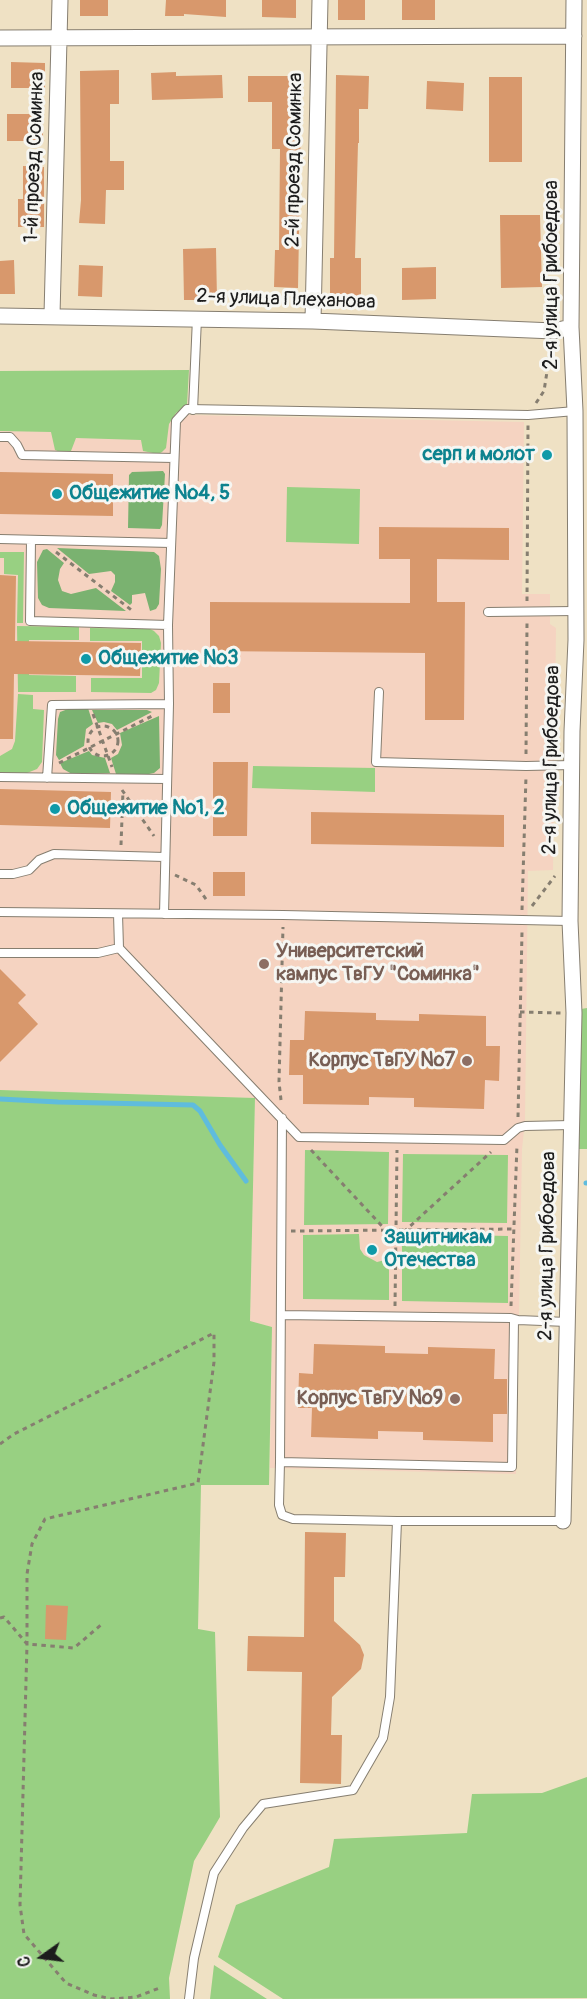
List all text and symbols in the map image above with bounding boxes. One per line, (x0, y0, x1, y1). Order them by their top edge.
street label: 1-й проезд Соминка (20, 71, 50, 243)
street label: 2-й проезд Соминка (281, 73, 309, 247)
street label: 2-я улица Грибоедова (540, 180, 564, 370)
street label: 2-я улица Плеханова (196, 285, 376, 315)
place label: серп и молот (423, 443, 535, 467)
marker: серп и молот (540, 448, 554, 462)
place label: Общежитие №4, 5 (69, 482, 230, 506)
marker: Общежитие №4, 5 (50, 487, 64, 501)
place label: Общежитие №3 (98, 647, 238, 671)
marker: Общежитие №3 (79, 652, 93, 666)
street label: 2-я улица Грибоедова (538, 665, 566, 855)
place label: Общежитие №1, 2 (67, 797, 225, 821)
marker: Общежитие №1, 2 (48, 802, 62, 816)
place label: Университетский кампус ТвГУ "Соминка" (276, 940, 480, 987)
marker: Университетский кампус ТвГУ "Соминка" (257, 957, 271, 971)
place label: Корпус ТвГУ №7 (308, 1049, 455, 1073)
marker: Корпус ТвГУ №7 (460, 1054, 474, 1068)
street label: 2-я улица Грибоедова (534, 1151, 562, 1341)
place label: Защитникам Отечества (384, 1226, 492, 1273)
marker: Защитникам Отечества (365, 1243, 379, 1257)
place label: Корпус ТвГУ №9 (297, 1387, 443, 1411)
marker: Корпус ТвГУ №9 (448, 1392, 462, 1406)
north arrow (12, 1927, 72, 1987)
text: С (14, 1954, 35, 1969)

